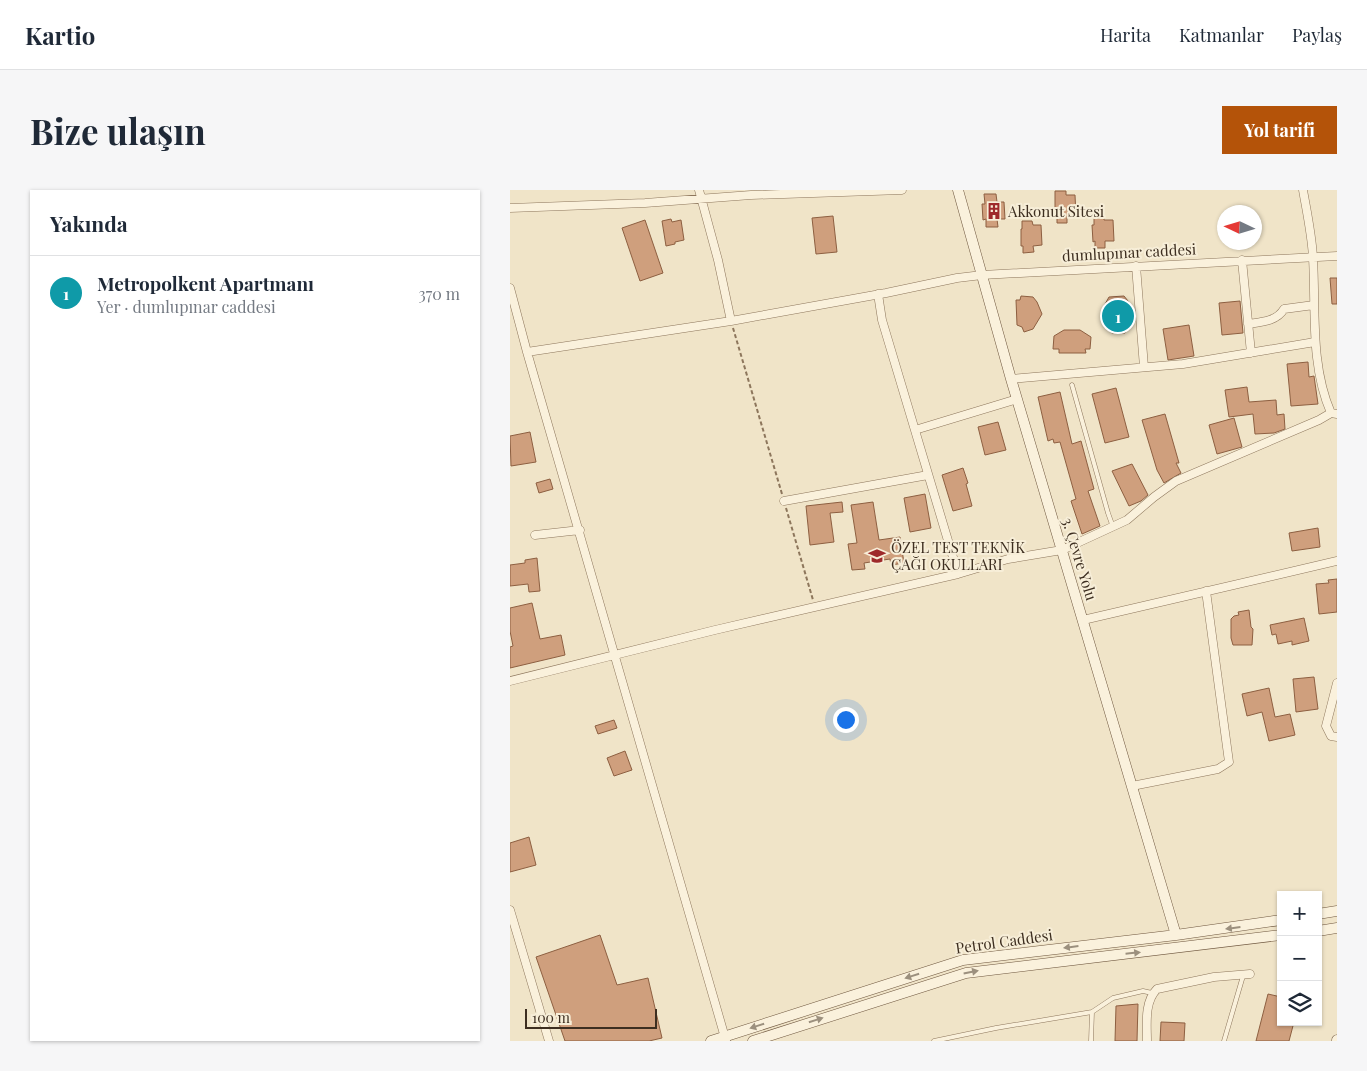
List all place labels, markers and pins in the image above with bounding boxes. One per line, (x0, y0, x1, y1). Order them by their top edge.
building icon: Akkonut Sitesi (984, 201, 1004, 221)
place label: Akkonut Sitesi (1007, 201, 1105, 221)
pin: 1 (1102, 297, 1134, 335)
place label: ÖZEL TEST TEKNİK ÇAĞI OKULLARI (891, 537, 1025, 574)
school or university icon: ÖZEL TEST TEKNİK ÇAĞI OKULLARI (867, 546, 887, 566)

